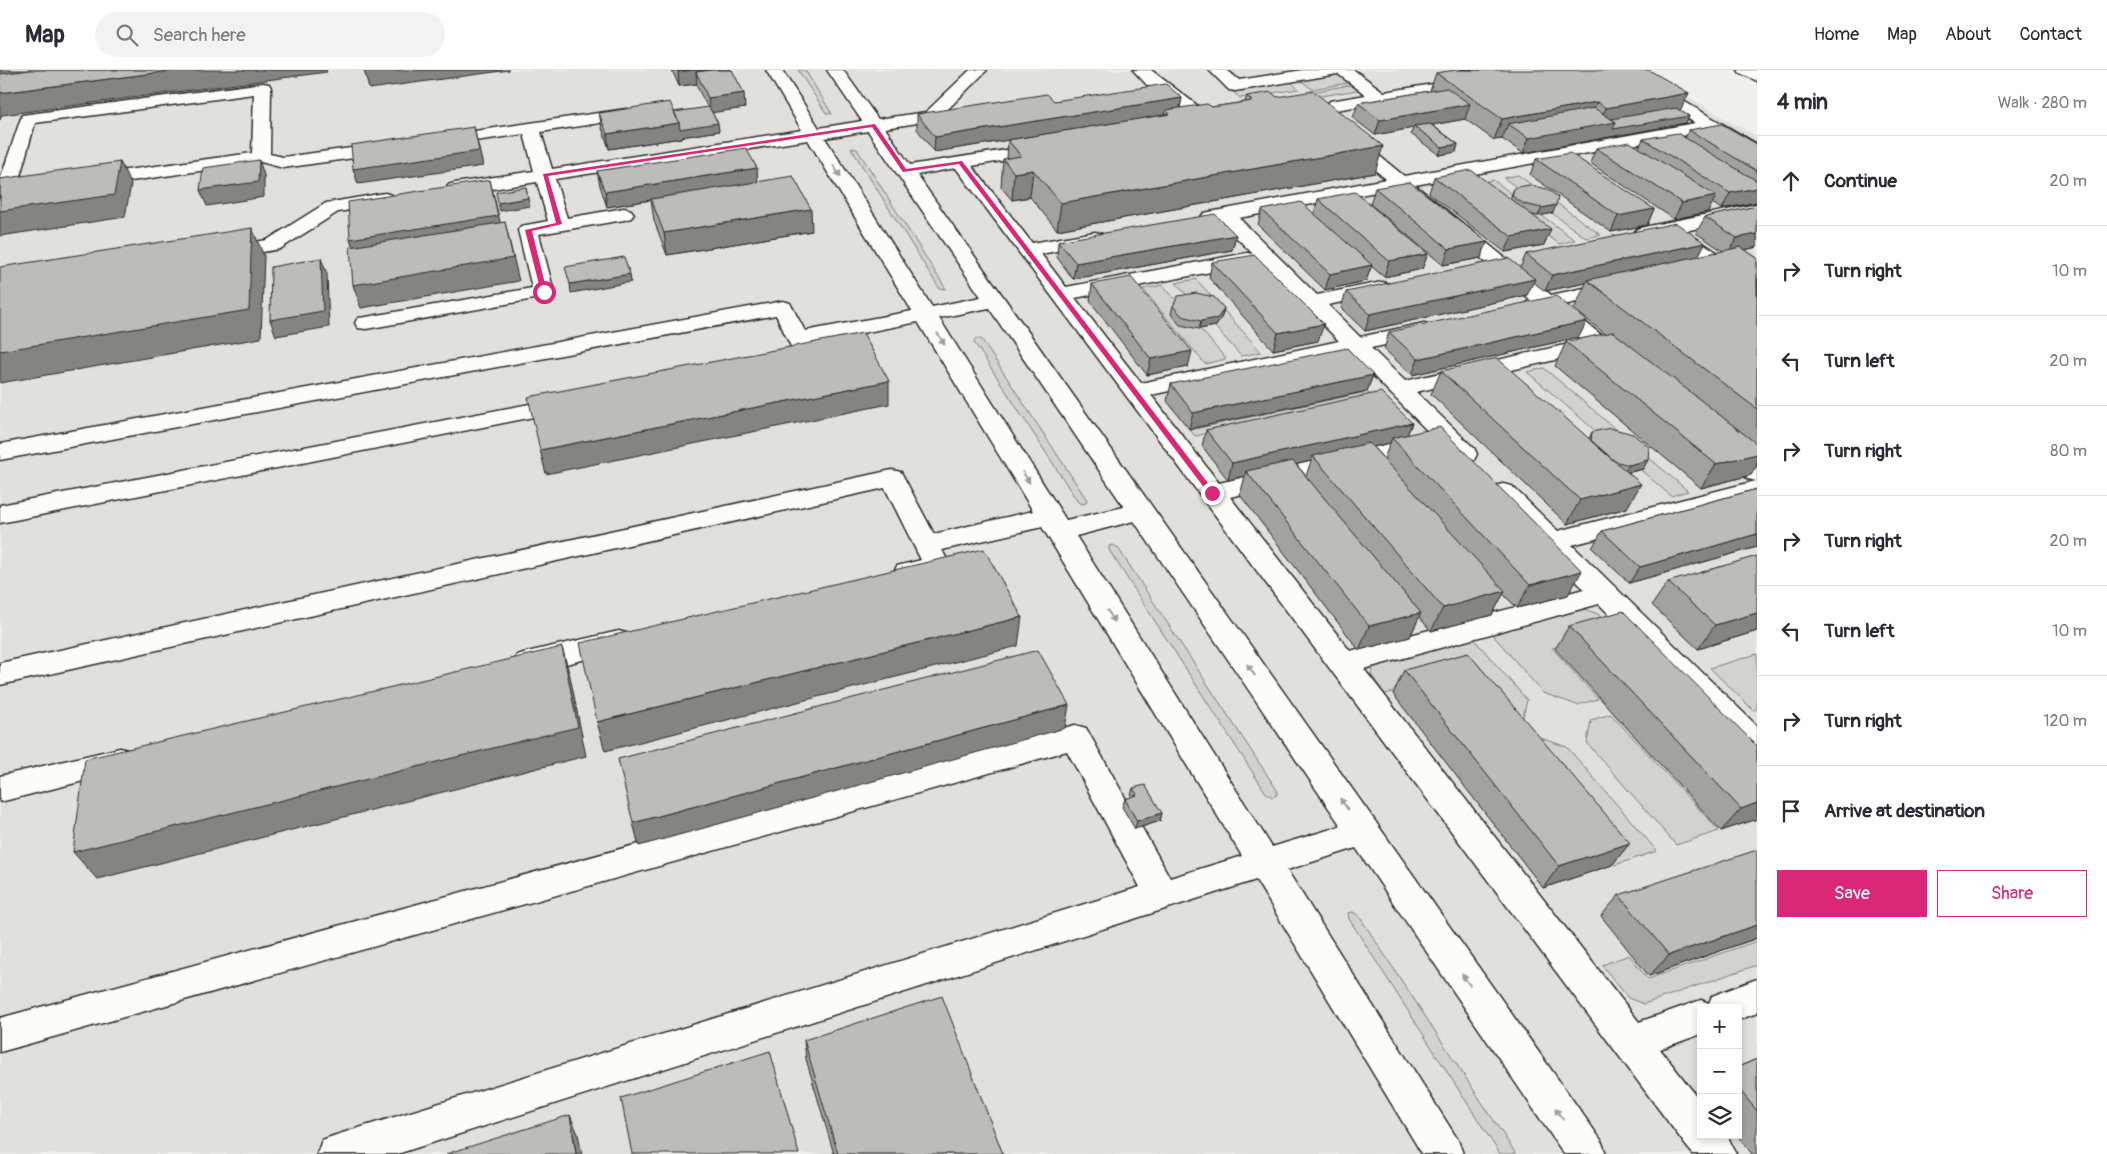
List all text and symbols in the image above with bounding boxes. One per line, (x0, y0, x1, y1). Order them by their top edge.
search box (95, 12, 445, 57)
text: Map (25, 20, 65, 49)
icon: search (113, 21, 141, 49)
text: Search here (153, 23, 246, 47)
text: Home (1814, 23, 1859, 46)
text: Map (1887, 23, 1917, 46)
text: About (1945, 23, 1991, 46)
text: Contact (2019, 23, 2082, 46)
text: 4 min (1777, 89, 1828, 116)
text: Walk · 280 m (1998, 93, 2087, 113)
one-way arrow (832, 164, 841, 178)
icon: ahead (1777, 167, 1805, 195)
text: Continue (1824, 169, 1897, 193)
text: 20 m (2049, 171, 2087, 191)
icon: right (1777, 257, 1805, 285)
text: Turn right (1824, 259, 1902, 283)
text: 10 m (2052, 261, 2087, 281)
route start (533, 281, 556, 304)
one-way arrow (936, 332, 945, 345)
icon: left (1777, 347, 1805, 375)
text: Turn left (1824, 349, 1894, 373)
text: 20 m (2049, 351, 2087, 371)
icon: right (1777, 437, 1805, 465)
text: Turn right (1824, 439, 1902, 463)
text: 80 m (2050, 441, 2087, 461)
one-way arrow (1022, 471, 1031, 484)
route end (1201, 482, 1224, 505)
icon: right (1777, 527, 1805, 555)
text: Turn right (1824, 529, 1902, 553)
text: 20 m (2049, 531, 2087, 551)
one-way arrow (1107, 609, 1116, 622)
icon: left (1777, 617, 1805, 645)
text: Turn left (1824, 619, 1894, 643)
text: 10 m (2052, 621, 2087, 641)
one-way arrow (1246, 663, 1256, 677)
icon: right (1777, 707, 1805, 735)
text: Turn right (1824, 709, 1902, 733)
text: 120 m (2043, 711, 2087, 731)
one-way arrow (1339, 797, 1349, 811)
icon: arrive (1777, 797, 1805, 825)
text: Arrive at destination (1824, 799, 1985, 823)
button: Save (1777, 870, 1927, 917)
button: Share (1937, 870, 2087, 917)
one-way arrow (1461, 974, 1471, 987)
map controls (1697, 1004, 1742, 1139)
button: + (1697, 1004, 1742, 1049)
button: − (1697, 1049, 1742, 1094)
button: layers (1697, 1094, 1742, 1139)
one-way arrow (1554, 1107, 1564, 1121)

